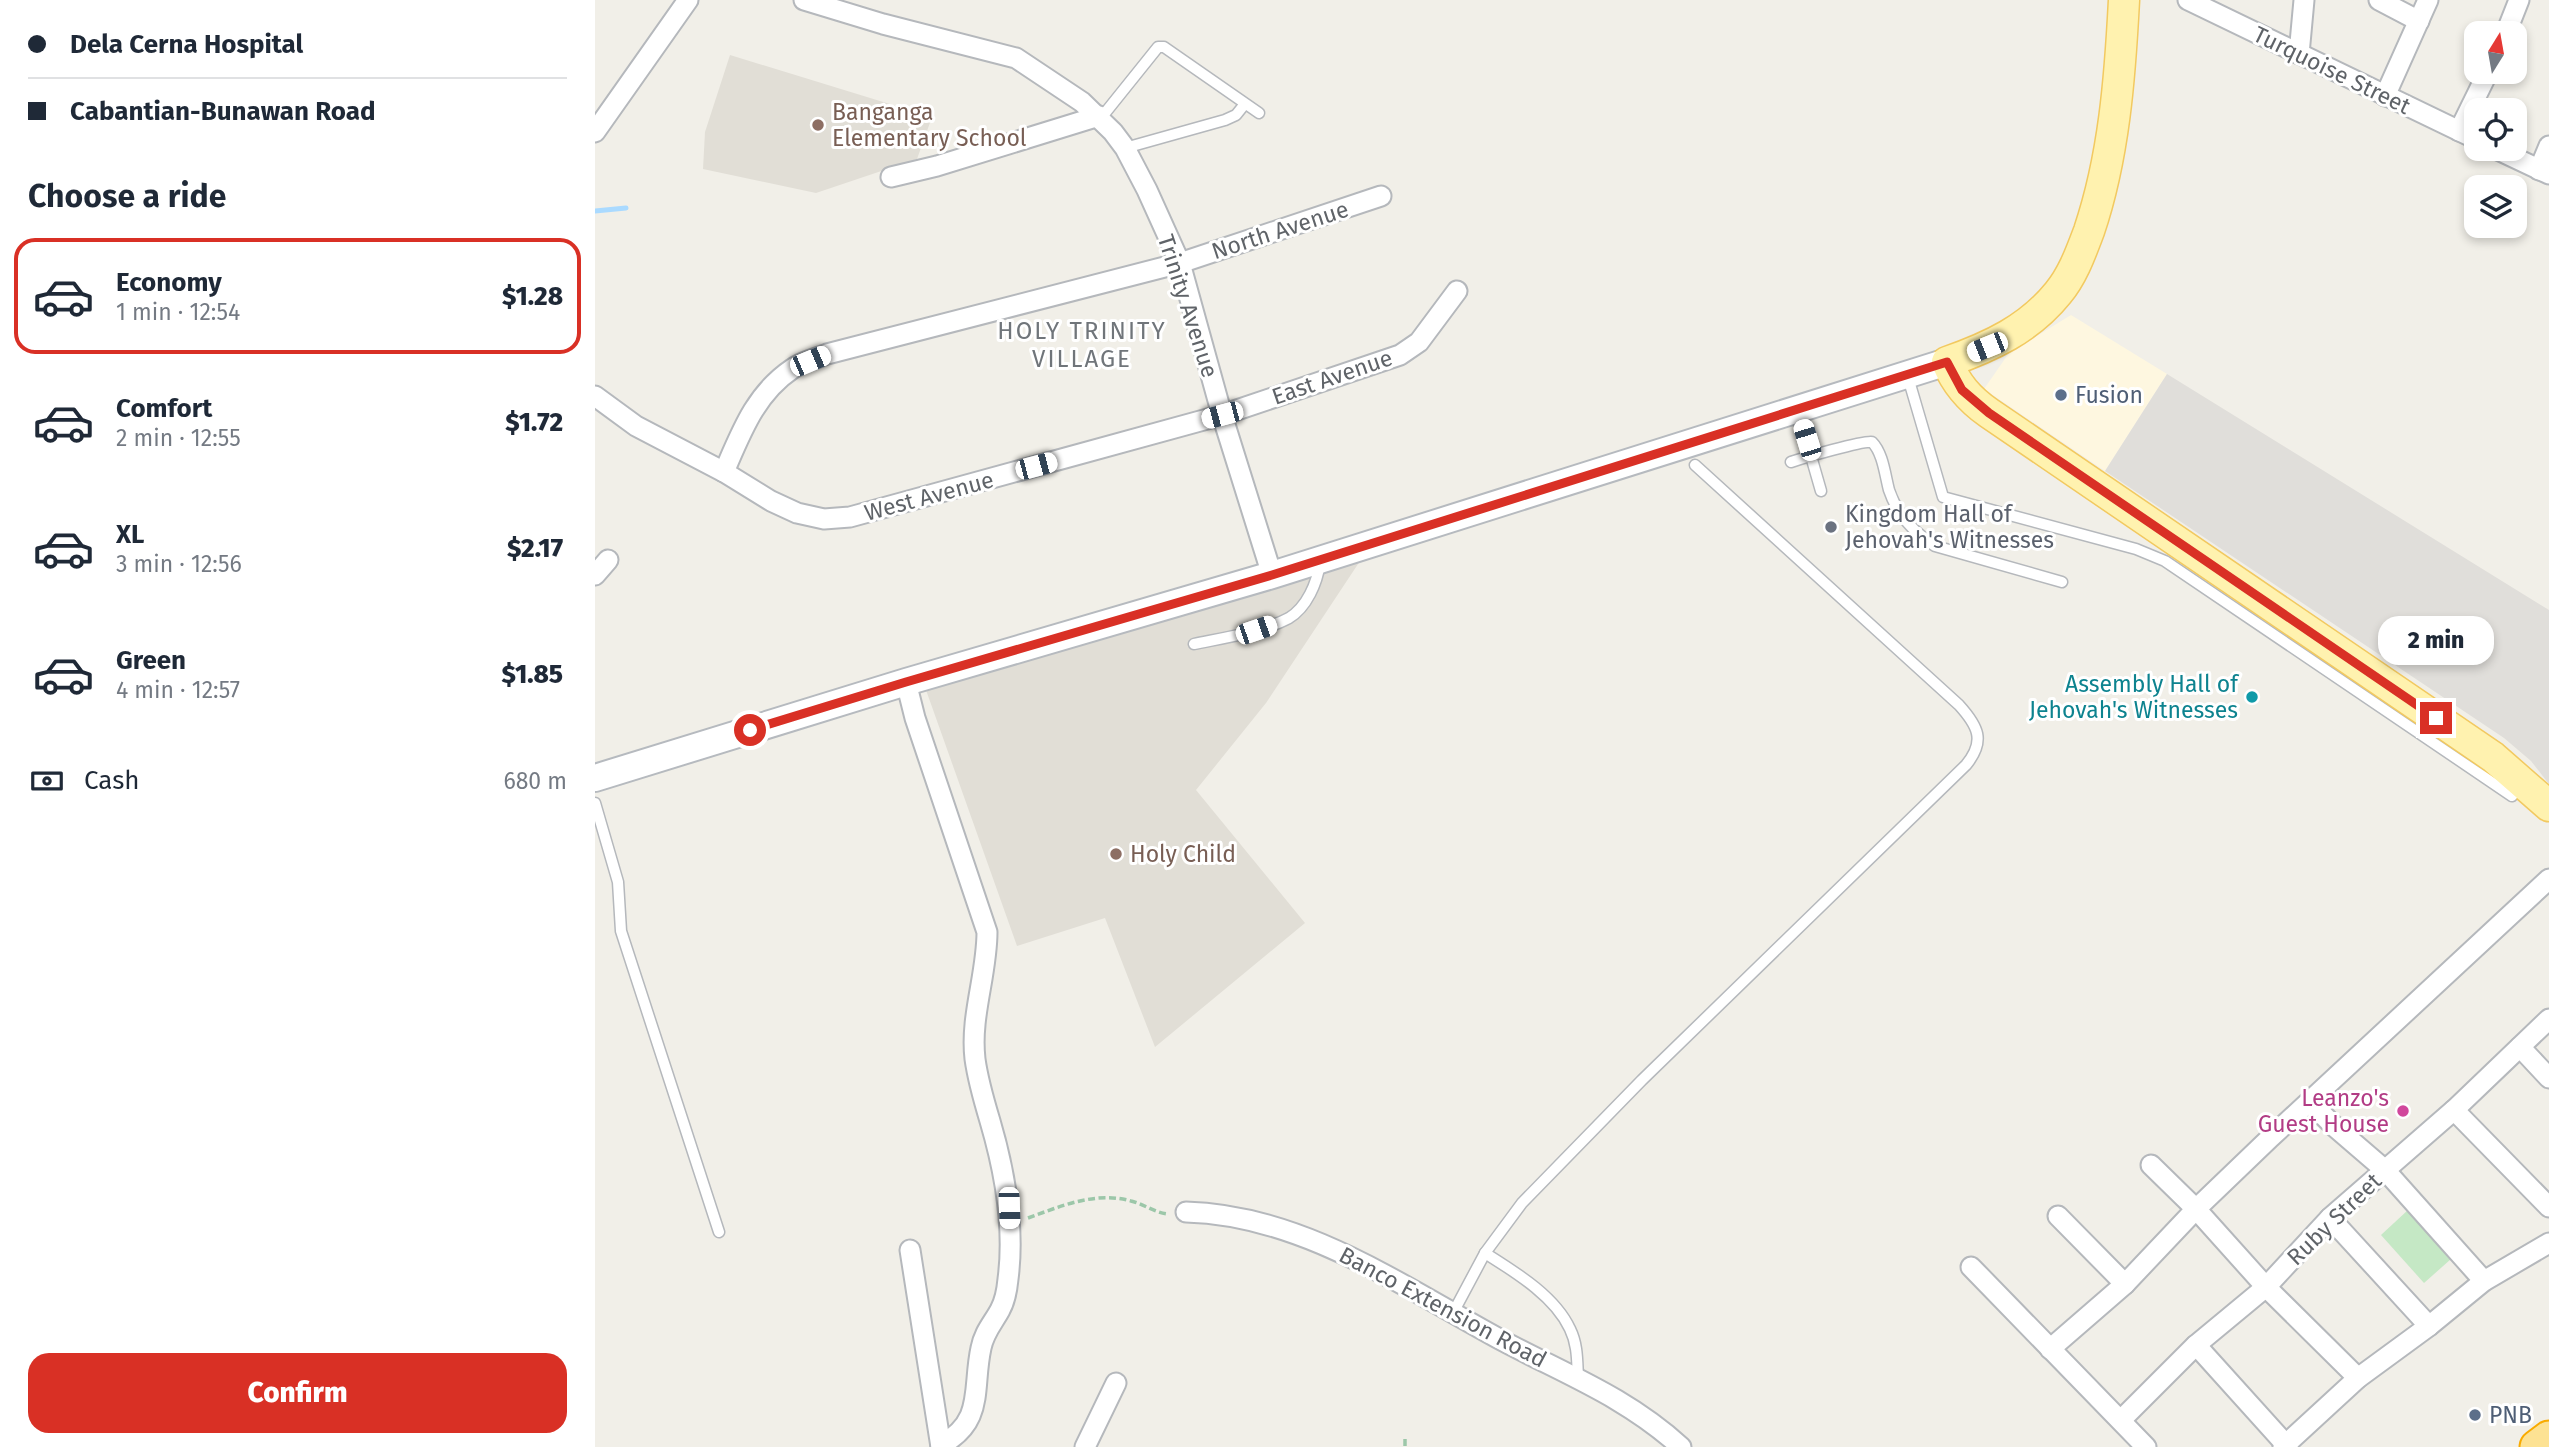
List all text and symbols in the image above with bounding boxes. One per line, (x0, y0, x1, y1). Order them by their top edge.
street label: Turquoise Street (2249, 20, 2416, 120)
north arrow (2464, 21, 2527, 84)
map controls (2464, 21, 2527, 238)
text: Dela Cerna Hospital (70, 29, 303, 60)
text: Cabantian-Bunawan Road (70, 96, 376, 127)
place label: Banganga Elementary School (832, 98, 1027, 152)
button: locate (2464, 98, 2527, 161)
marker: Banganga Elementary School (810, 117, 826, 133)
button: layers (2464, 175, 2527, 238)
text: Choose a ride (28, 177, 226, 215)
street label: North Avenue (1208, 195, 1352, 265)
street label: Trinity Avenue (1152, 231, 1224, 381)
icon: car (32, 265, 95, 328)
text: Economy (116, 267, 222, 298)
text: $1.28 (502, 281, 563, 312)
text: 1 min · 12:54 (116, 298, 240, 326)
district label: HOLY TRINITY VILLAGE (997, 317, 1167, 373)
car (1964, 329, 2011, 365)
car (787, 343, 834, 379)
street label: East Avenue (1268, 343, 1396, 411)
place label: Fusion (2075, 381, 2143, 409)
marker: Fusion (2053, 387, 2069, 403)
icon: car (32, 391, 95, 454)
text: Comfort (116, 393, 212, 424)
car (1199, 399, 1246, 431)
text: $1.72 (505, 407, 563, 438)
car (1791, 417, 1824, 463)
text: 2 min · 12:55 (116, 424, 241, 452)
car (1013, 450, 1060, 482)
street label: West Avenue (861, 465, 997, 527)
place label: Kingdom Hall of Jehovah's Witnesses (1845, 500, 2054, 554)
icon: car (32, 517, 95, 580)
text: XL (116, 519, 144, 550)
marker: Kingdom Hall of Jehovah's Witnesses (1823, 519, 1839, 535)
text: $2.17 (507, 533, 563, 564)
text: 3 min · 12:56 (116, 550, 242, 578)
car (1233, 613, 1280, 647)
callout: 2 min (2378, 616, 2494, 666)
text: 2 min (2408, 626, 2464, 654)
icon: car (32, 643, 95, 706)
text: Green (116, 645, 186, 676)
text: $1.85 (501, 659, 563, 690)
place label: Assembly Hall of Jehovah's Witnesses (2029, 670, 2240, 724)
text: 4 min · 12:57 (116, 676, 240, 704)
marker: Assembly Hall of Jehovah's Witnesses (2244, 689, 2260, 705)
route end (2420, 702, 2452, 734)
route start (734, 714, 766, 746)
icon: cash (28, 762, 66, 800)
text: Cash (84, 765, 140, 796)
text: 680 m (503, 767, 567, 795)
place label: Holy Child (1130, 840, 1236, 868)
marker: Holy Child (1108, 846, 1124, 862)
place label: Leanzo's Guest House (2258, 1084, 2389, 1138)
marker: Leanzo's Guest House (2395, 1103, 2411, 1119)
street label: Ruby Street (2281, 1167, 2388, 1271)
car (998, 1187, 1021, 1229)
street label: Banco Extension Road (1335, 1240, 1551, 1374)
button: Confirm (28, 1353, 567, 1433)
place label: PNB (2489, 1401, 2532, 1429)
marker: PNB (2467, 1407, 2483, 1423)

